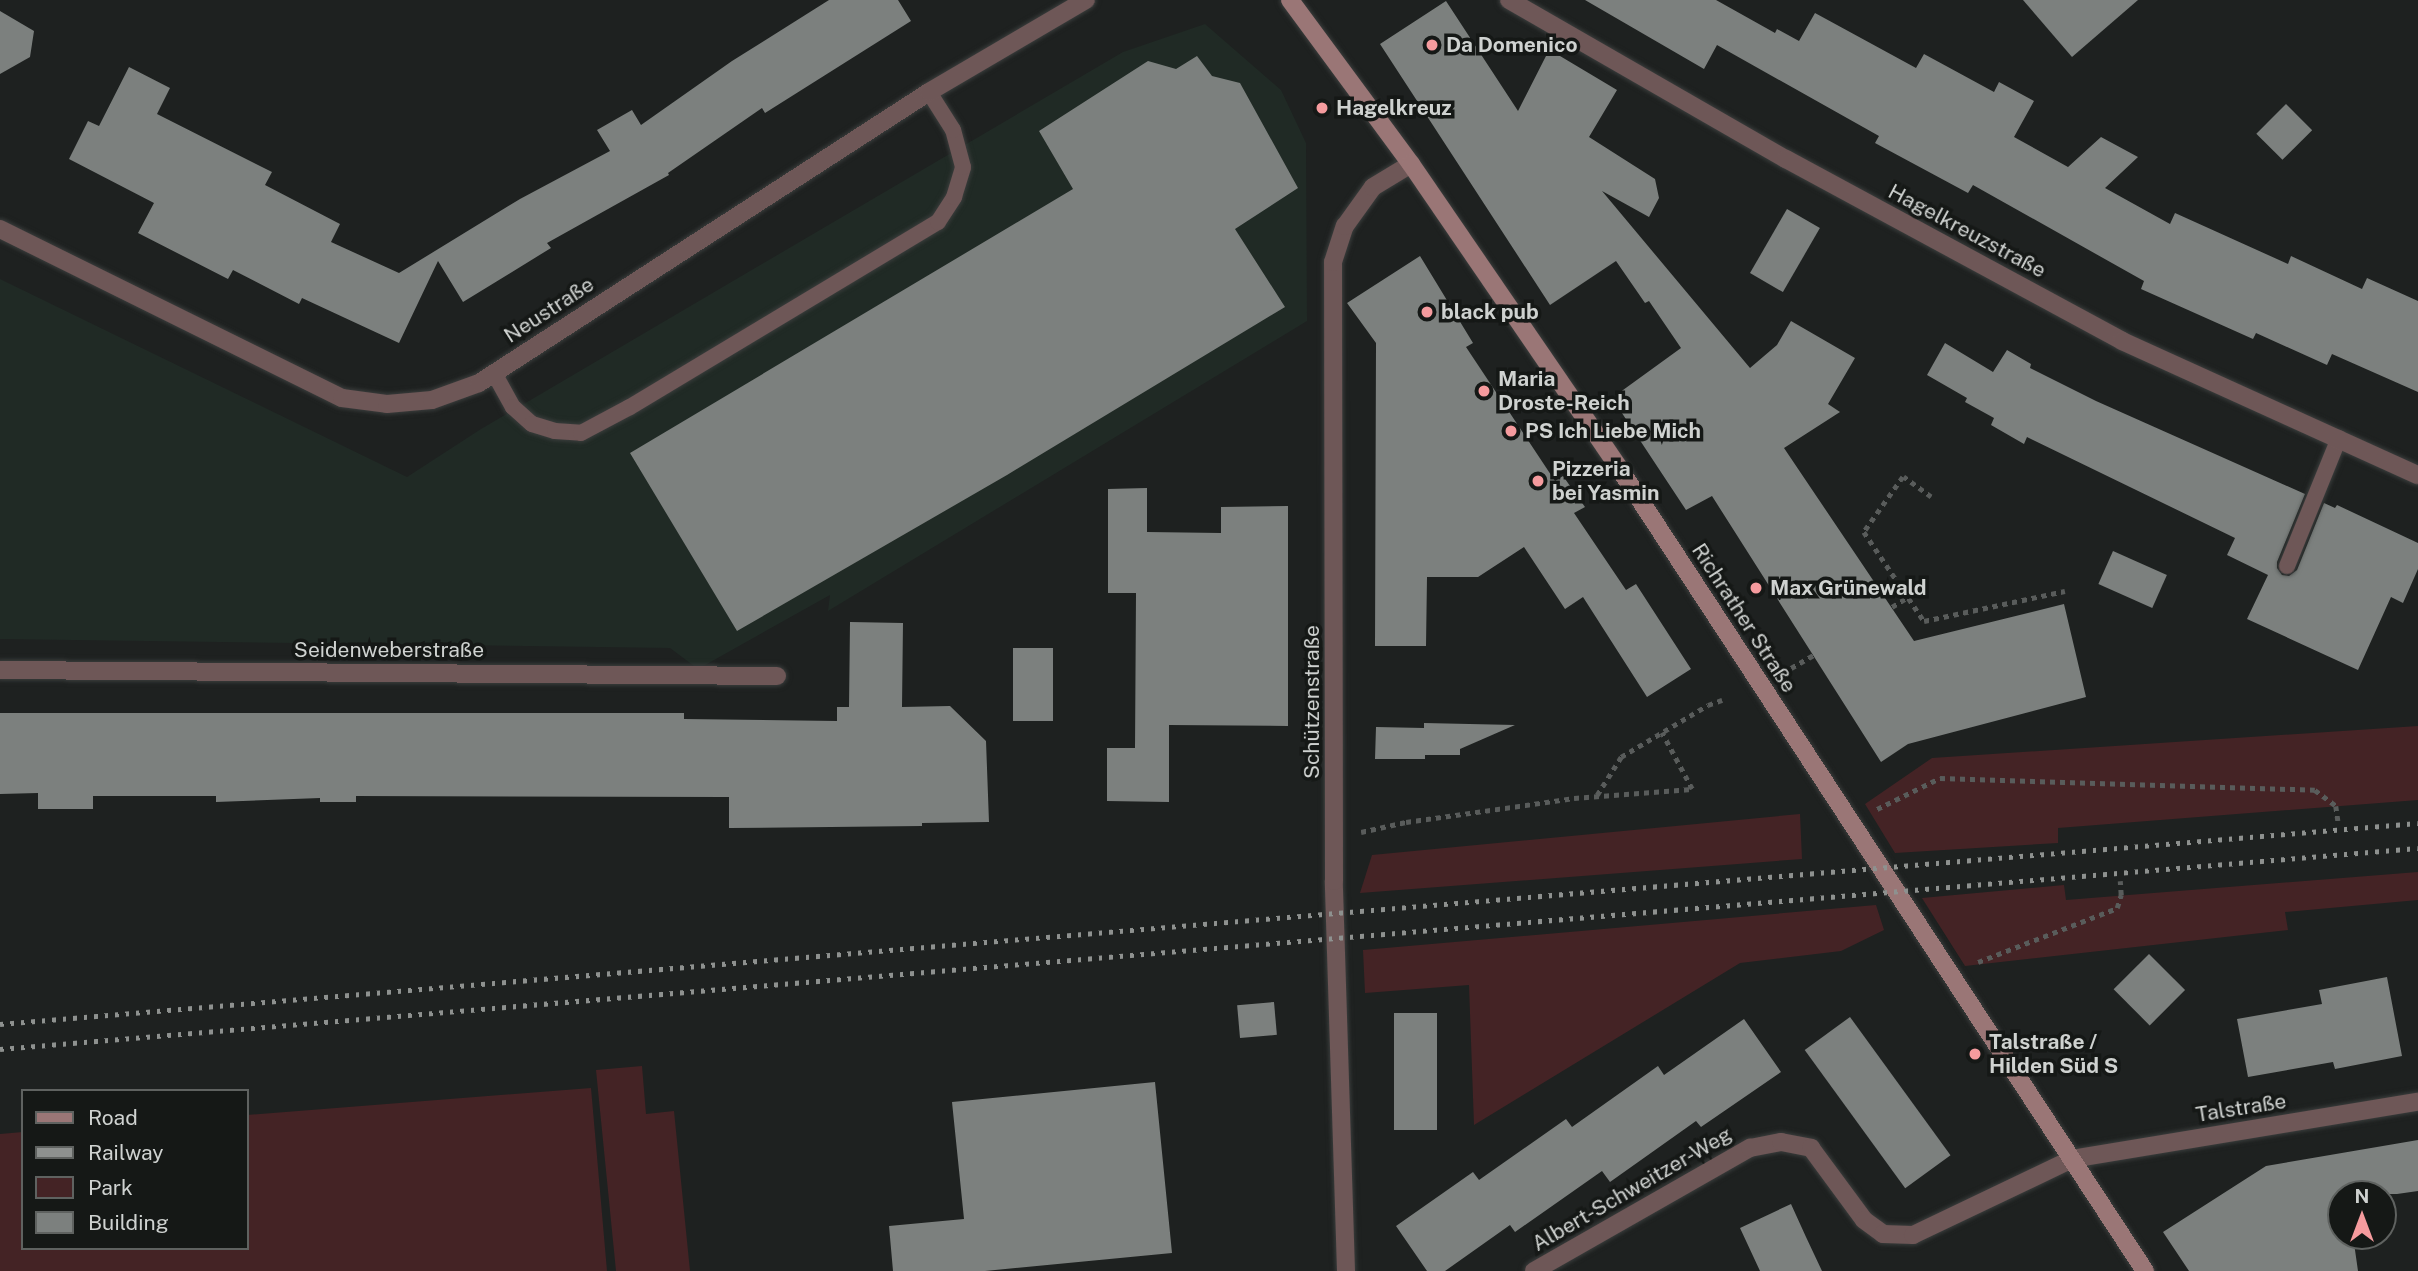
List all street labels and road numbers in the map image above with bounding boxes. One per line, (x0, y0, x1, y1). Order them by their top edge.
street label: Hagelkreuzstraße (1884, 179, 2050, 283)
street label: Neustraße (499, 272, 599, 348)
street label: Richrather Straße (1686, 539, 1802, 697)
street label: Schützenstraße (1299, 625, 1325, 779)
street label: Seidenweberstraße (294, 637, 484, 663)
street label: Talstraße (2194, 1088, 2288, 1128)
street label: Albert-Schweitzer-Weg (1528, 1121, 1736, 1257)

